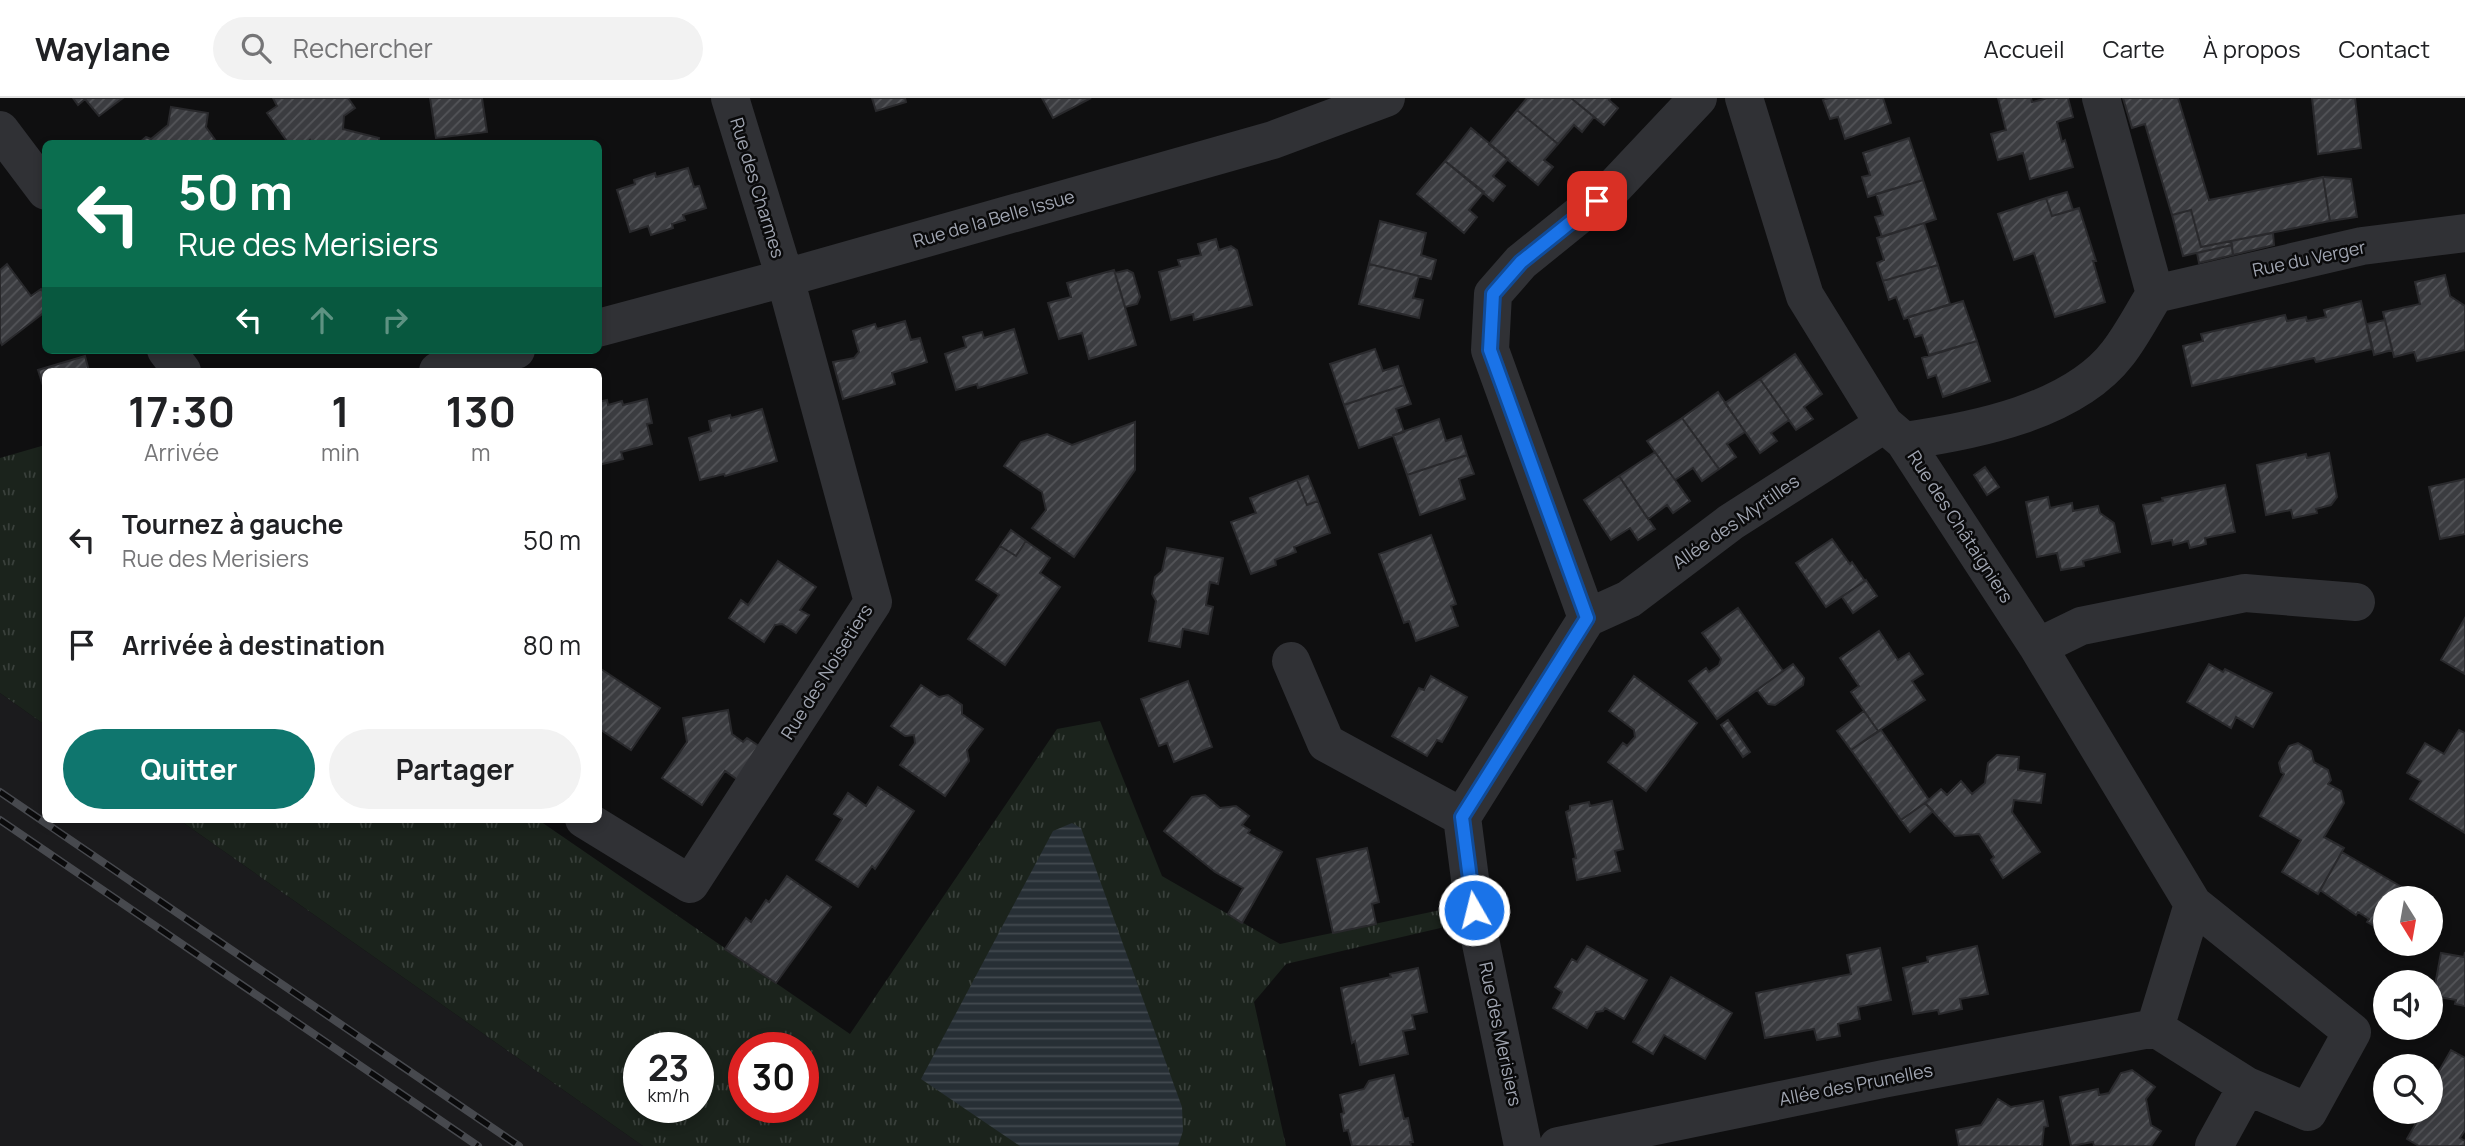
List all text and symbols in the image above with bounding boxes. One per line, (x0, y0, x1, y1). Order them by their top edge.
search box (213, 17, 703, 80)
text: Waylane (35, 26, 171, 71)
icon: search (237, 29, 275, 67)
text: Rechercher (293, 30, 433, 66)
text: Accueil (1984, 32, 2064, 65)
text: Carte (2102, 32, 2165, 65)
text: À propos (2203, 32, 2301, 65)
text: Contact (2339, 32, 2430, 65)
street label: Rue des Charmes (725, 115, 791, 261)
text: 50 m (178, 158, 293, 225)
icon: left (63, 168, 154, 259)
pin (1567, 171, 1627, 231)
icon: arrive (1578, 182, 1616, 220)
street label: Rue de la Belle Issue (910, 183, 1077, 253)
text: Rue des Merisiers (178, 222, 438, 266)
street label: Rue du Verger (2250, 234, 2368, 282)
icon: left (230, 301, 268, 339)
icon: ahead (303, 301, 341, 339)
icon: right (376, 301, 414, 339)
text: 17:30 (128, 382, 235, 440)
text: 1 (331, 382, 350, 440)
text: 130 (446, 382, 516, 440)
text: Arrivée (144, 436, 219, 468)
text: min (321, 436, 360, 468)
text: m (471, 436, 491, 468)
street label: Rue des Châtaigniers (1903, 446, 2019, 607)
street label: Allée des Myrtilles (1667, 468, 1804, 574)
text: Tournez à gauche (122, 506, 343, 542)
icon: left (63, 521, 101, 559)
text: 50 m (523, 522, 581, 558)
text: Rue des Merisiers (122, 542, 309, 574)
street label: Rue des Noisetiers (775, 599, 877, 744)
icon: arrive (63, 626, 101, 664)
text: Arrivée à destination (122, 627, 385, 663)
text: 80 m (523, 627, 581, 663)
button: Quitter (63, 729, 315, 809)
button: Partager (329, 729, 581, 809)
position arrow (1437, 873, 1511, 947)
north arrow (2373, 886, 2443, 956)
map controls (2373, 886, 2443, 1124)
street label: Rue des Merisiers (1474, 960, 1528, 1108)
button: sound (2373, 970, 2443, 1040)
speed limit sign: 30 (728, 1032, 819, 1123)
text: 23 (648, 1044, 689, 1092)
button: search (2373, 1054, 2443, 1124)
street label: Allée des Prunelles (1777, 1057, 1935, 1111)
text: km/h (648, 1083, 689, 1107)

